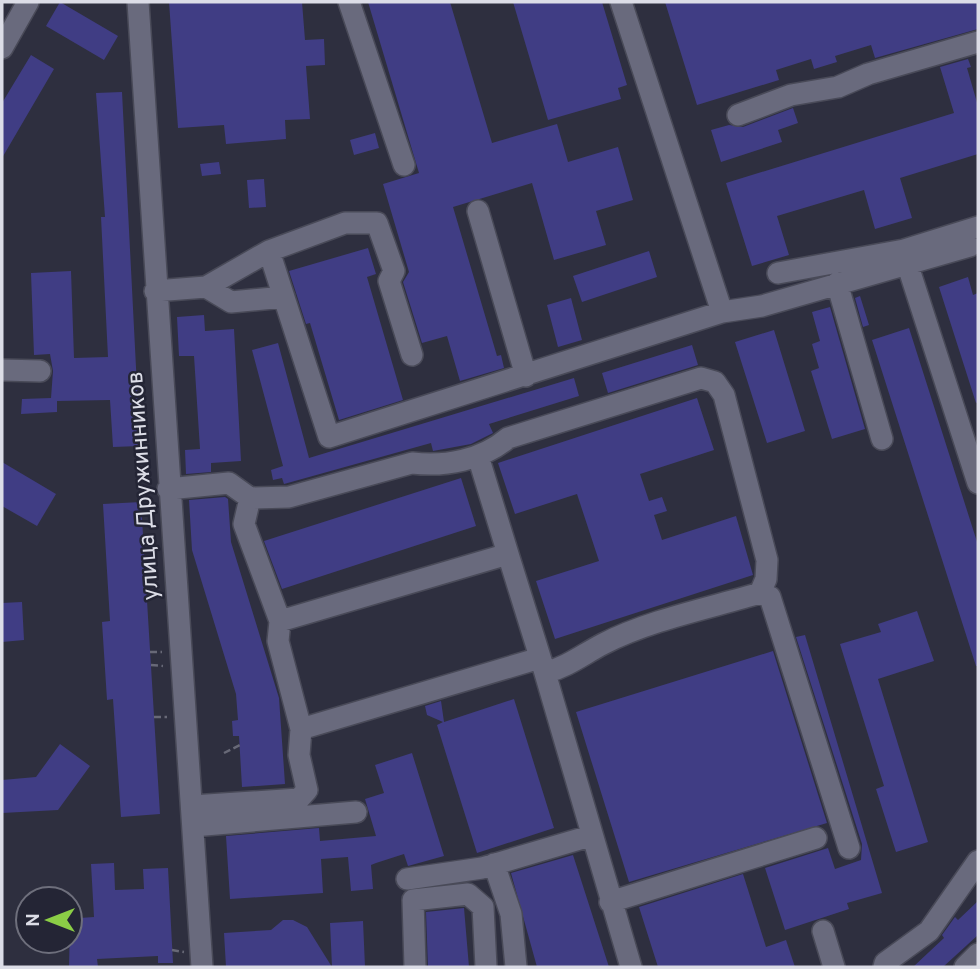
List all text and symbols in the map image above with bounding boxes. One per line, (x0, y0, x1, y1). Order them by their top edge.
street label: улица Дружинников (122, 370, 167, 601)
north arrow (14, 885, 84, 955)
text: N (22, 913, 46, 927)

